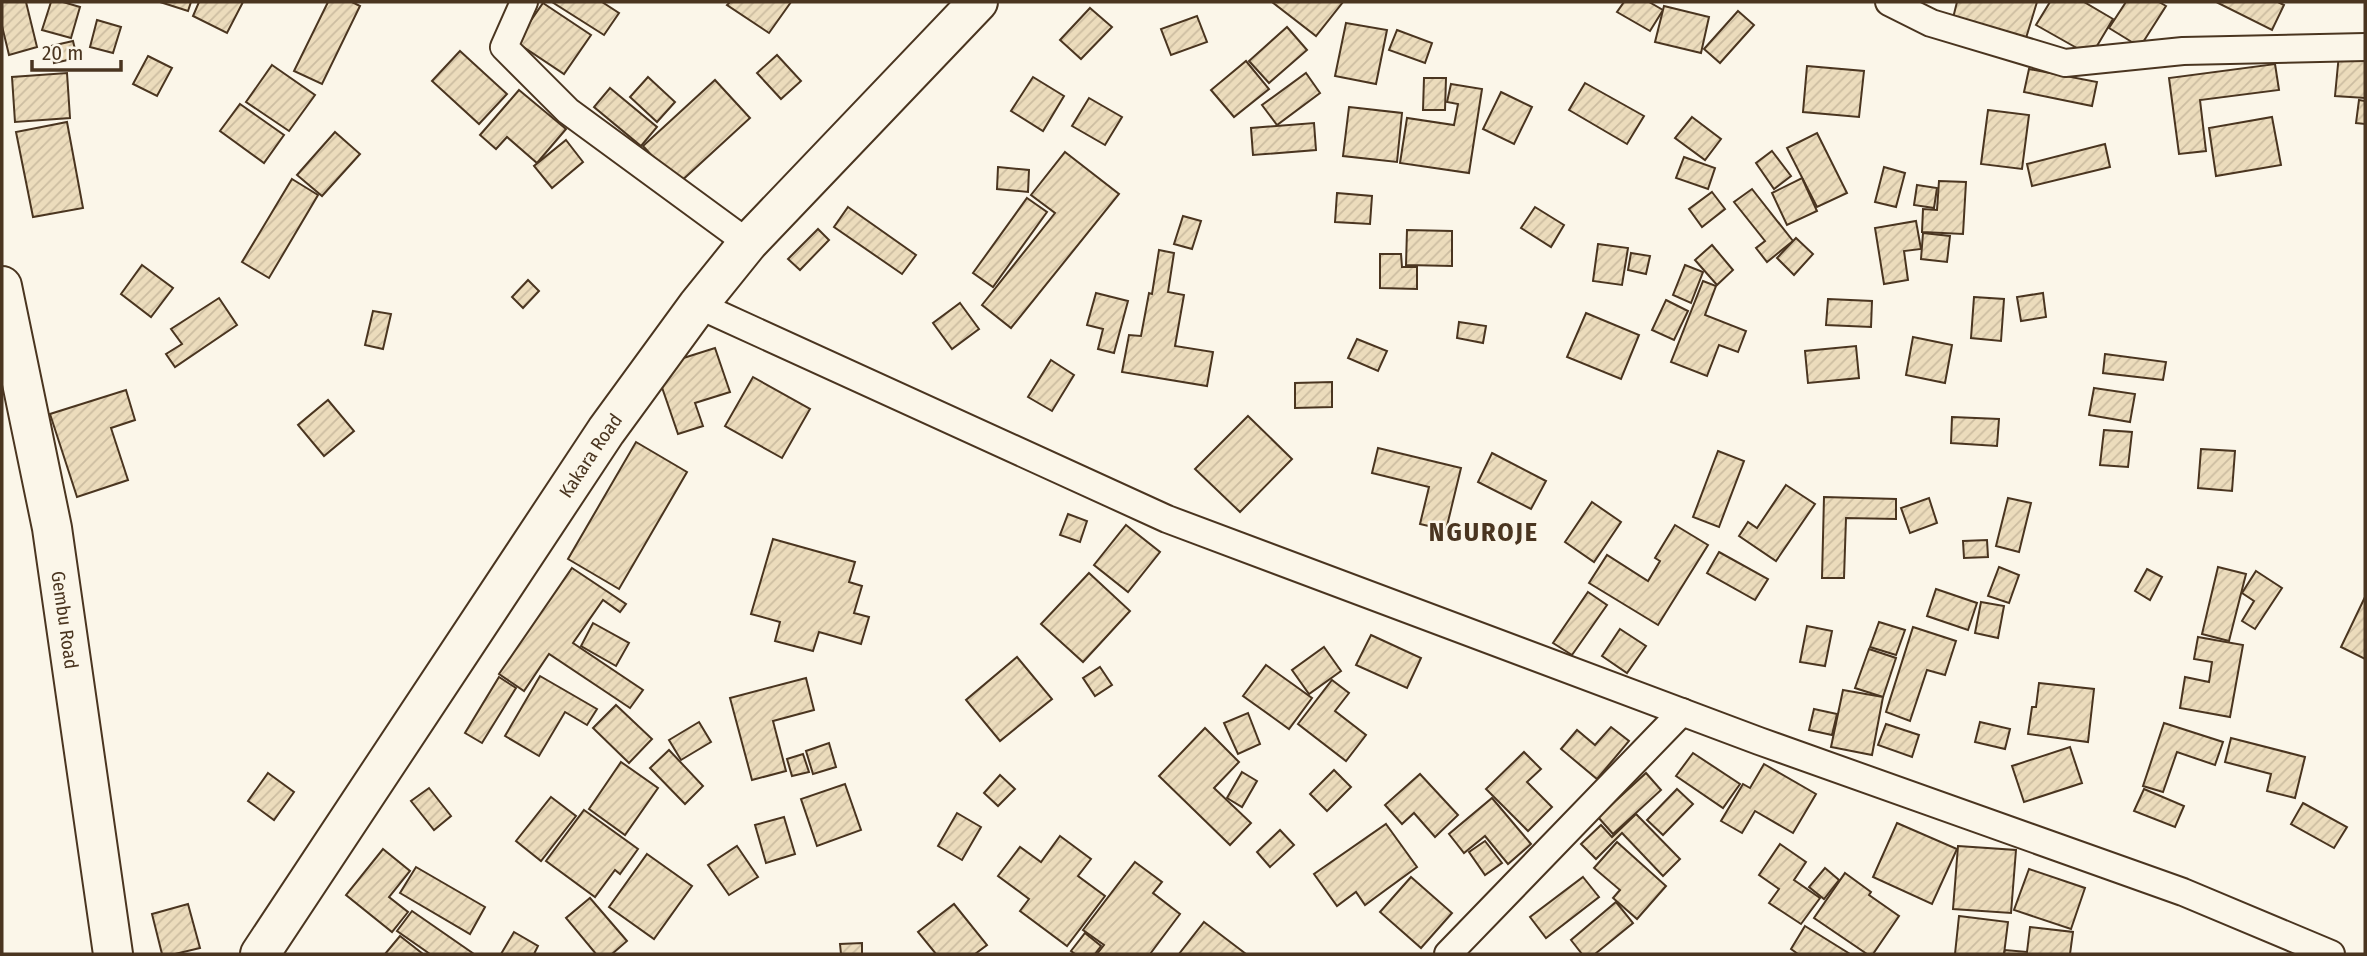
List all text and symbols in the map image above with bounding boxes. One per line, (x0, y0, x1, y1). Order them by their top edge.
scale bar (32, 28, 121, 72)
text: 20 m (42, 40, 83, 66)
street label: Kakara Road (554, 409, 627, 502)
district label: NGUROJE (1429, 517, 1539, 548)
street label: Gembu Road (46, 569, 83, 671)

